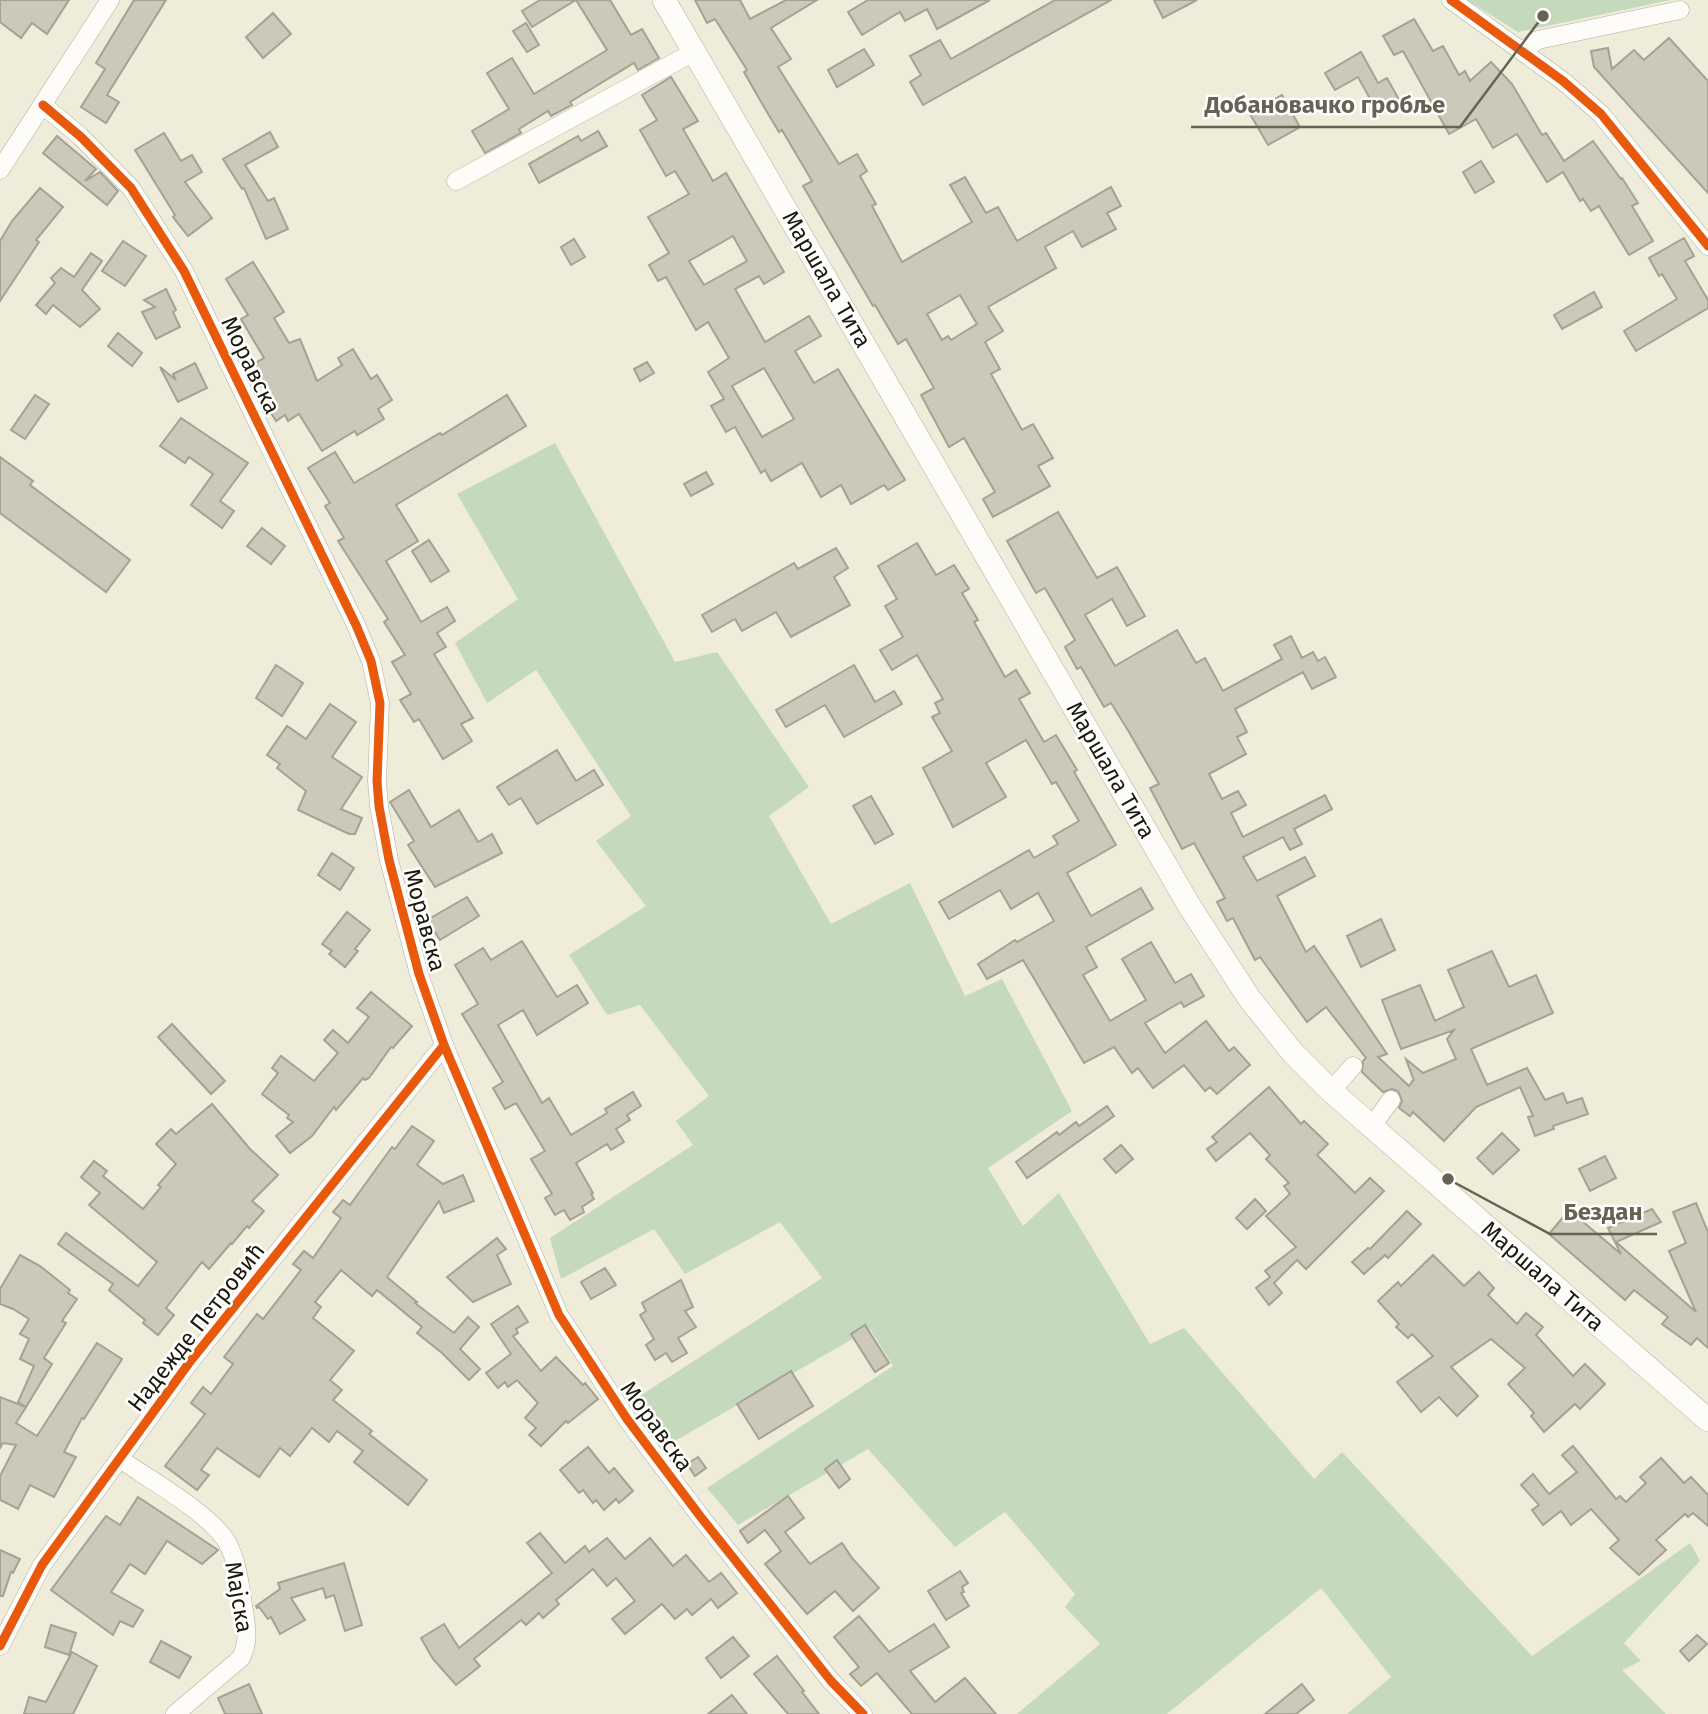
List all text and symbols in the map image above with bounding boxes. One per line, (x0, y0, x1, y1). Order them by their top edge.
callout: Добановачко гробље (1191, 82, 1460, 127)
text: Добановачко гробље (1204, 91, 1445, 119)
street label: Маршала Тита (776, 205, 878, 353)
street label: Моравска (215, 312, 287, 418)
street label: Маршала Тита (1060, 696, 1162, 844)
street label: Моравска (398, 866, 452, 974)
callout: Бездан (1550, 1189, 1657, 1234)
text: Бездан (1563, 1198, 1643, 1226)
street label: Маршала Тита (1476, 1215, 1610, 1337)
street label: Надежде Петровић (121, 1237, 271, 1417)
street label: Моравска (615, 1375, 699, 1477)
street label: Мајска (219, 1559, 259, 1635)

